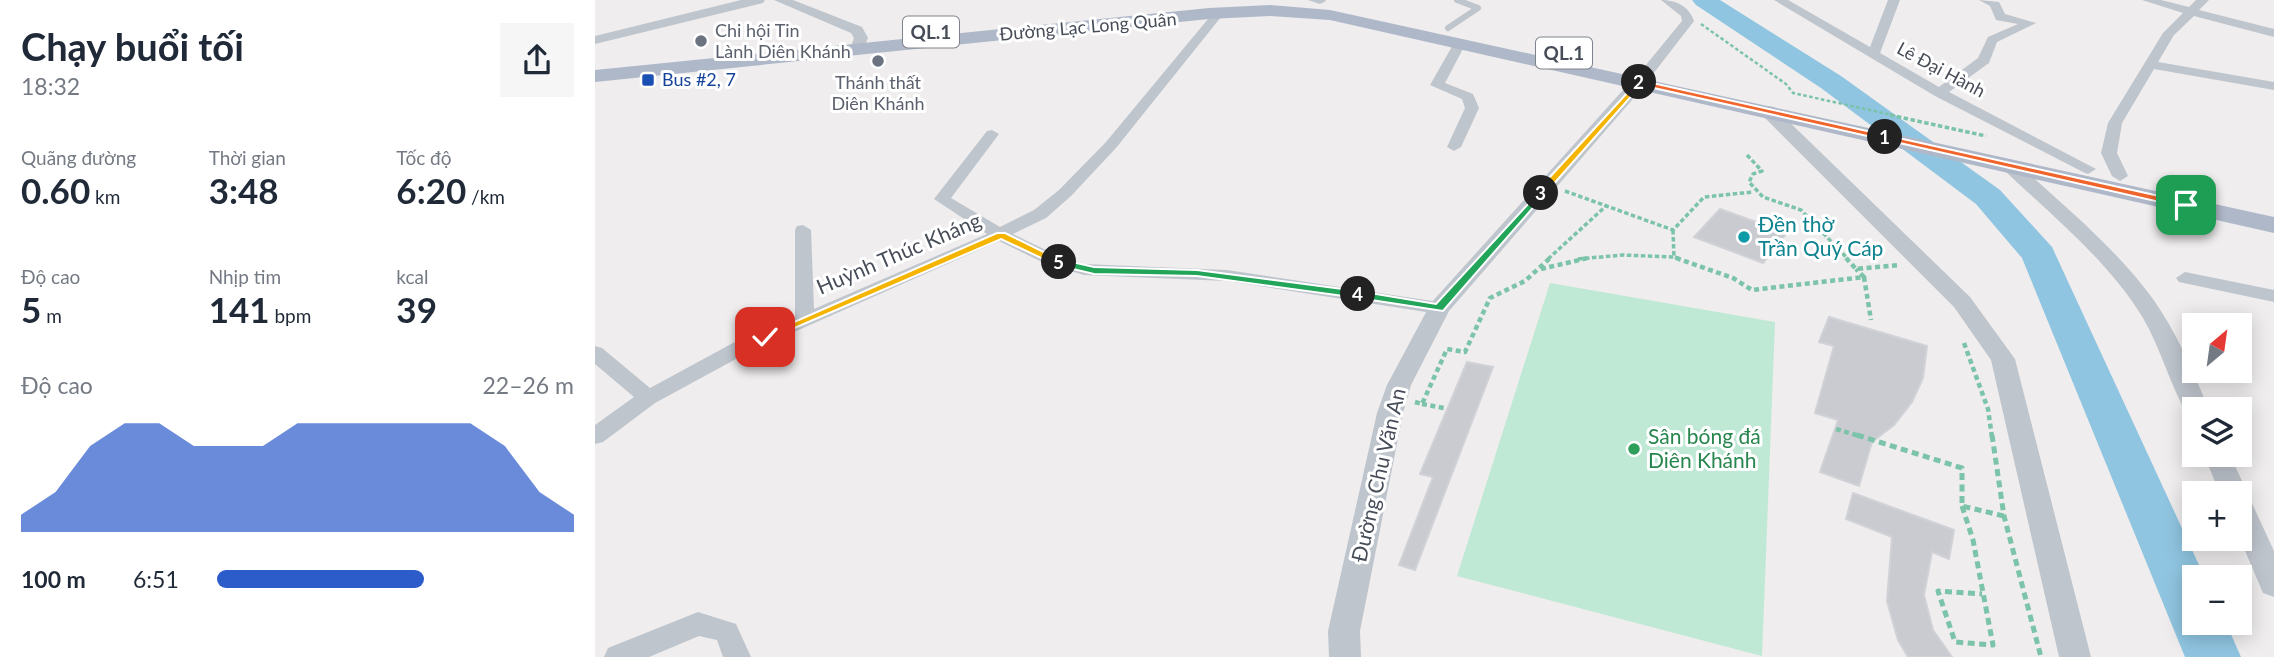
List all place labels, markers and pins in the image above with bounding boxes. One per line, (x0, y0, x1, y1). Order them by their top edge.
place label: Chi hội Tin Lành Diên Khánh (715, 19, 851, 62)
marker: Chi hội Tin Lành Diên Khánh (693, 33, 709, 49)
marker: Thánh thất Diên Khánh (870, 53, 886, 69)
pin: 2 (1621, 64, 1657, 100)
place label: Bus #2, 7 (662, 68, 736, 90)
place label: Thánh thất Diên Khánh (832, 71, 925, 114)
marker: Bus #2, 7 (640, 72, 656, 88)
pin: 1 (1867, 120, 1903, 154)
pin (2156, 175, 2216, 235)
pin: 3 (1523, 176, 1559, 210)
place label: Đền thờ Trần Quý Cáp (1758, 211, 1883, 260)
marker: Đền thờ Trần Quý Cáp (1736, 229, 1752, 245)
pin: 5 (1042, 244, 1077, 280)
pin: 4 (1341, 276, 1375, 312)
pin (735, 307, 795, 367)
place label: Sân bóng đá Diên Khánh (1648, 423, 1761, 472)
marker: Sân bóng đá Diên Khánh (1626, 441, 1642, 457)

